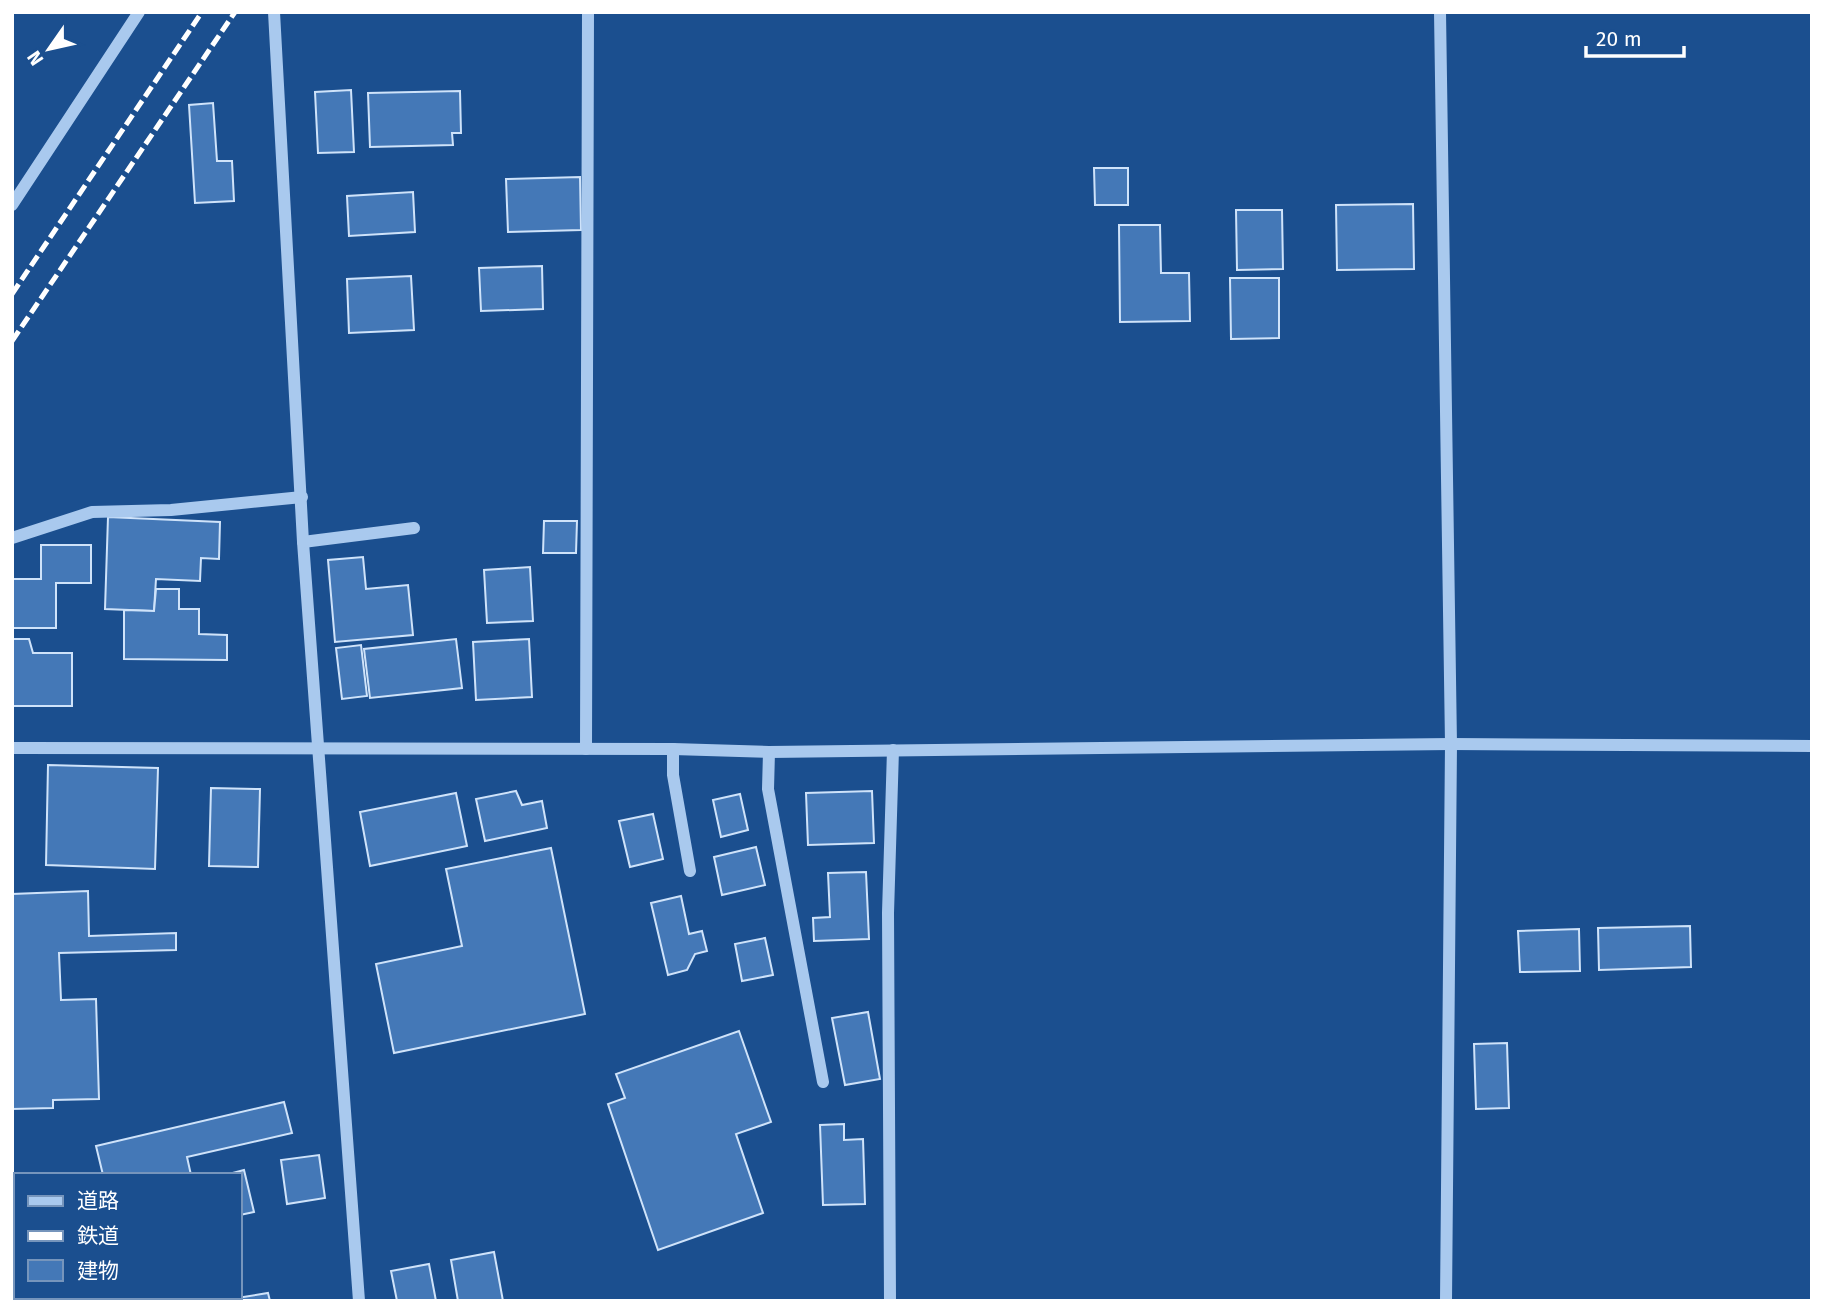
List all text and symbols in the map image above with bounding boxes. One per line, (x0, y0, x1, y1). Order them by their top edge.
north arrow (14, 14, 84, 84)
scale bar (1586, 14, 1684, 58)
text: 20 m (1596, 26, 1642, 52)
text: N (22, 47, 48, 70)
legend (14, 1173, 242, 1299)
text: 道路 (77, 1188, 119, 1214)
text: 鉄道 (77, 1223, 119, 1249)
text: 建物 (77, 1258, 119, 1284)

